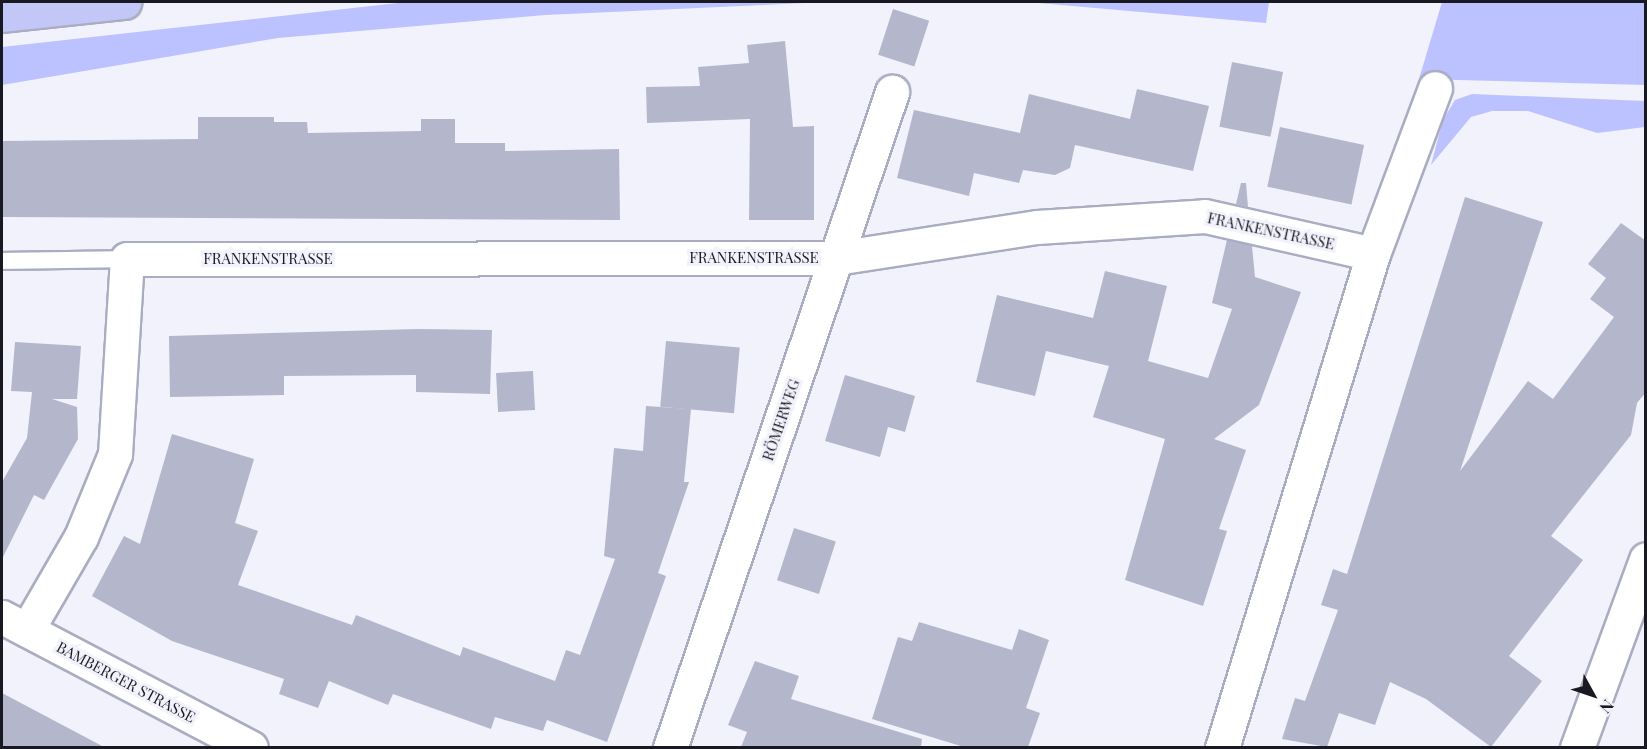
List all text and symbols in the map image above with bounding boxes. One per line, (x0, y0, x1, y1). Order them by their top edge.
street label: FRANKENSTRASSE (1206, 209, 1336, 253)
street label: FRANKENSTRASSE (689, 249, 819, 267)
street label: FRANKENSTRASSE (203, 250, 333, 268)
street label: RÖMERWEG (759, 377, 803, 463)
street label: BAMBERGER STRASSE (54, 638, 198, 726)
north arrow (1563, 665, 1623, 725)
text: N (1595, 696, 1619, 718)

